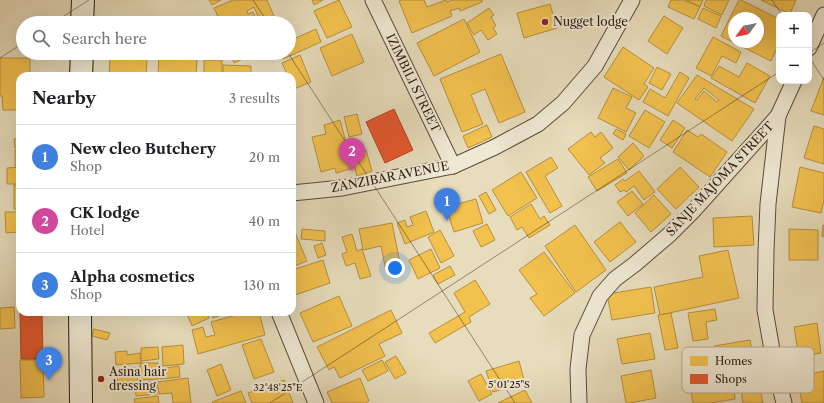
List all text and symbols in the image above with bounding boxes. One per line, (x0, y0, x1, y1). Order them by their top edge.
north arrow (728, 12, 764, 48)
map controls (776, 12, 812, 84)
button: + (776, 12, 812, 48)
place label: Nugget lodge (553, 14, 628, 29)
search box (16, 16, 296, 60)
marker: Nugget lodge (540, 17, 550, 27)
icon: search (30, 27, 52, 49)
text: Search here (62, 29, 147, 48)
street label: IZIMBILI STREET (383, 31, 444, 135)
button: − (776, 48, 812, 84)
text: Nearby (32, 88, 96, 108)
text: 3 results (229, 90, 280, 106)
street label: SANJE MAJOMA STREET (663, 118, 777, 239)
pin: 2 (339, 138, 365, 171)
text: New cleo Butchery (70, 139, 216, 158)
text: 1 (42, 149, 48, 165)
text: 20 m (249, 149, 280, 165)
text: Shop (70, 158, 102, 174)
street label: ZANZIBAR AVENUE (330, 158, 450, 195)
pin: 1 (434, 188, 460, 221)
text: CK lodge (70, 203, 140, 222)
text: 2 (41, 213, 49, 229)
text: 40 m (249, 213, 280, 229)
text: Hotel (70, 222, 105, 238)
your location (385, 258, 405, 278)
text: Alpha cosmetics (70, 267, 195, 286)
text: 3 (41, 277, 49, 293)
text: 130 m (244, 277, 280, 293)
text: Shop (70, 286, 102, 302)
pin: 3 (36, 347, 62, 380)
legend (682, 347, 814, 393)
text: Homes (715, 354, 752, 368)
place label: Asina hair dressing (108, 364, 166, 393)
text: Shops (715, 372, 747, 386)
marker: Asina hair dressing (96, 374, 106, 384)
text: 5°01'25"S (488, 378, 530, 391)
text: 32°48'25"E (253, 381, 303, 394)

